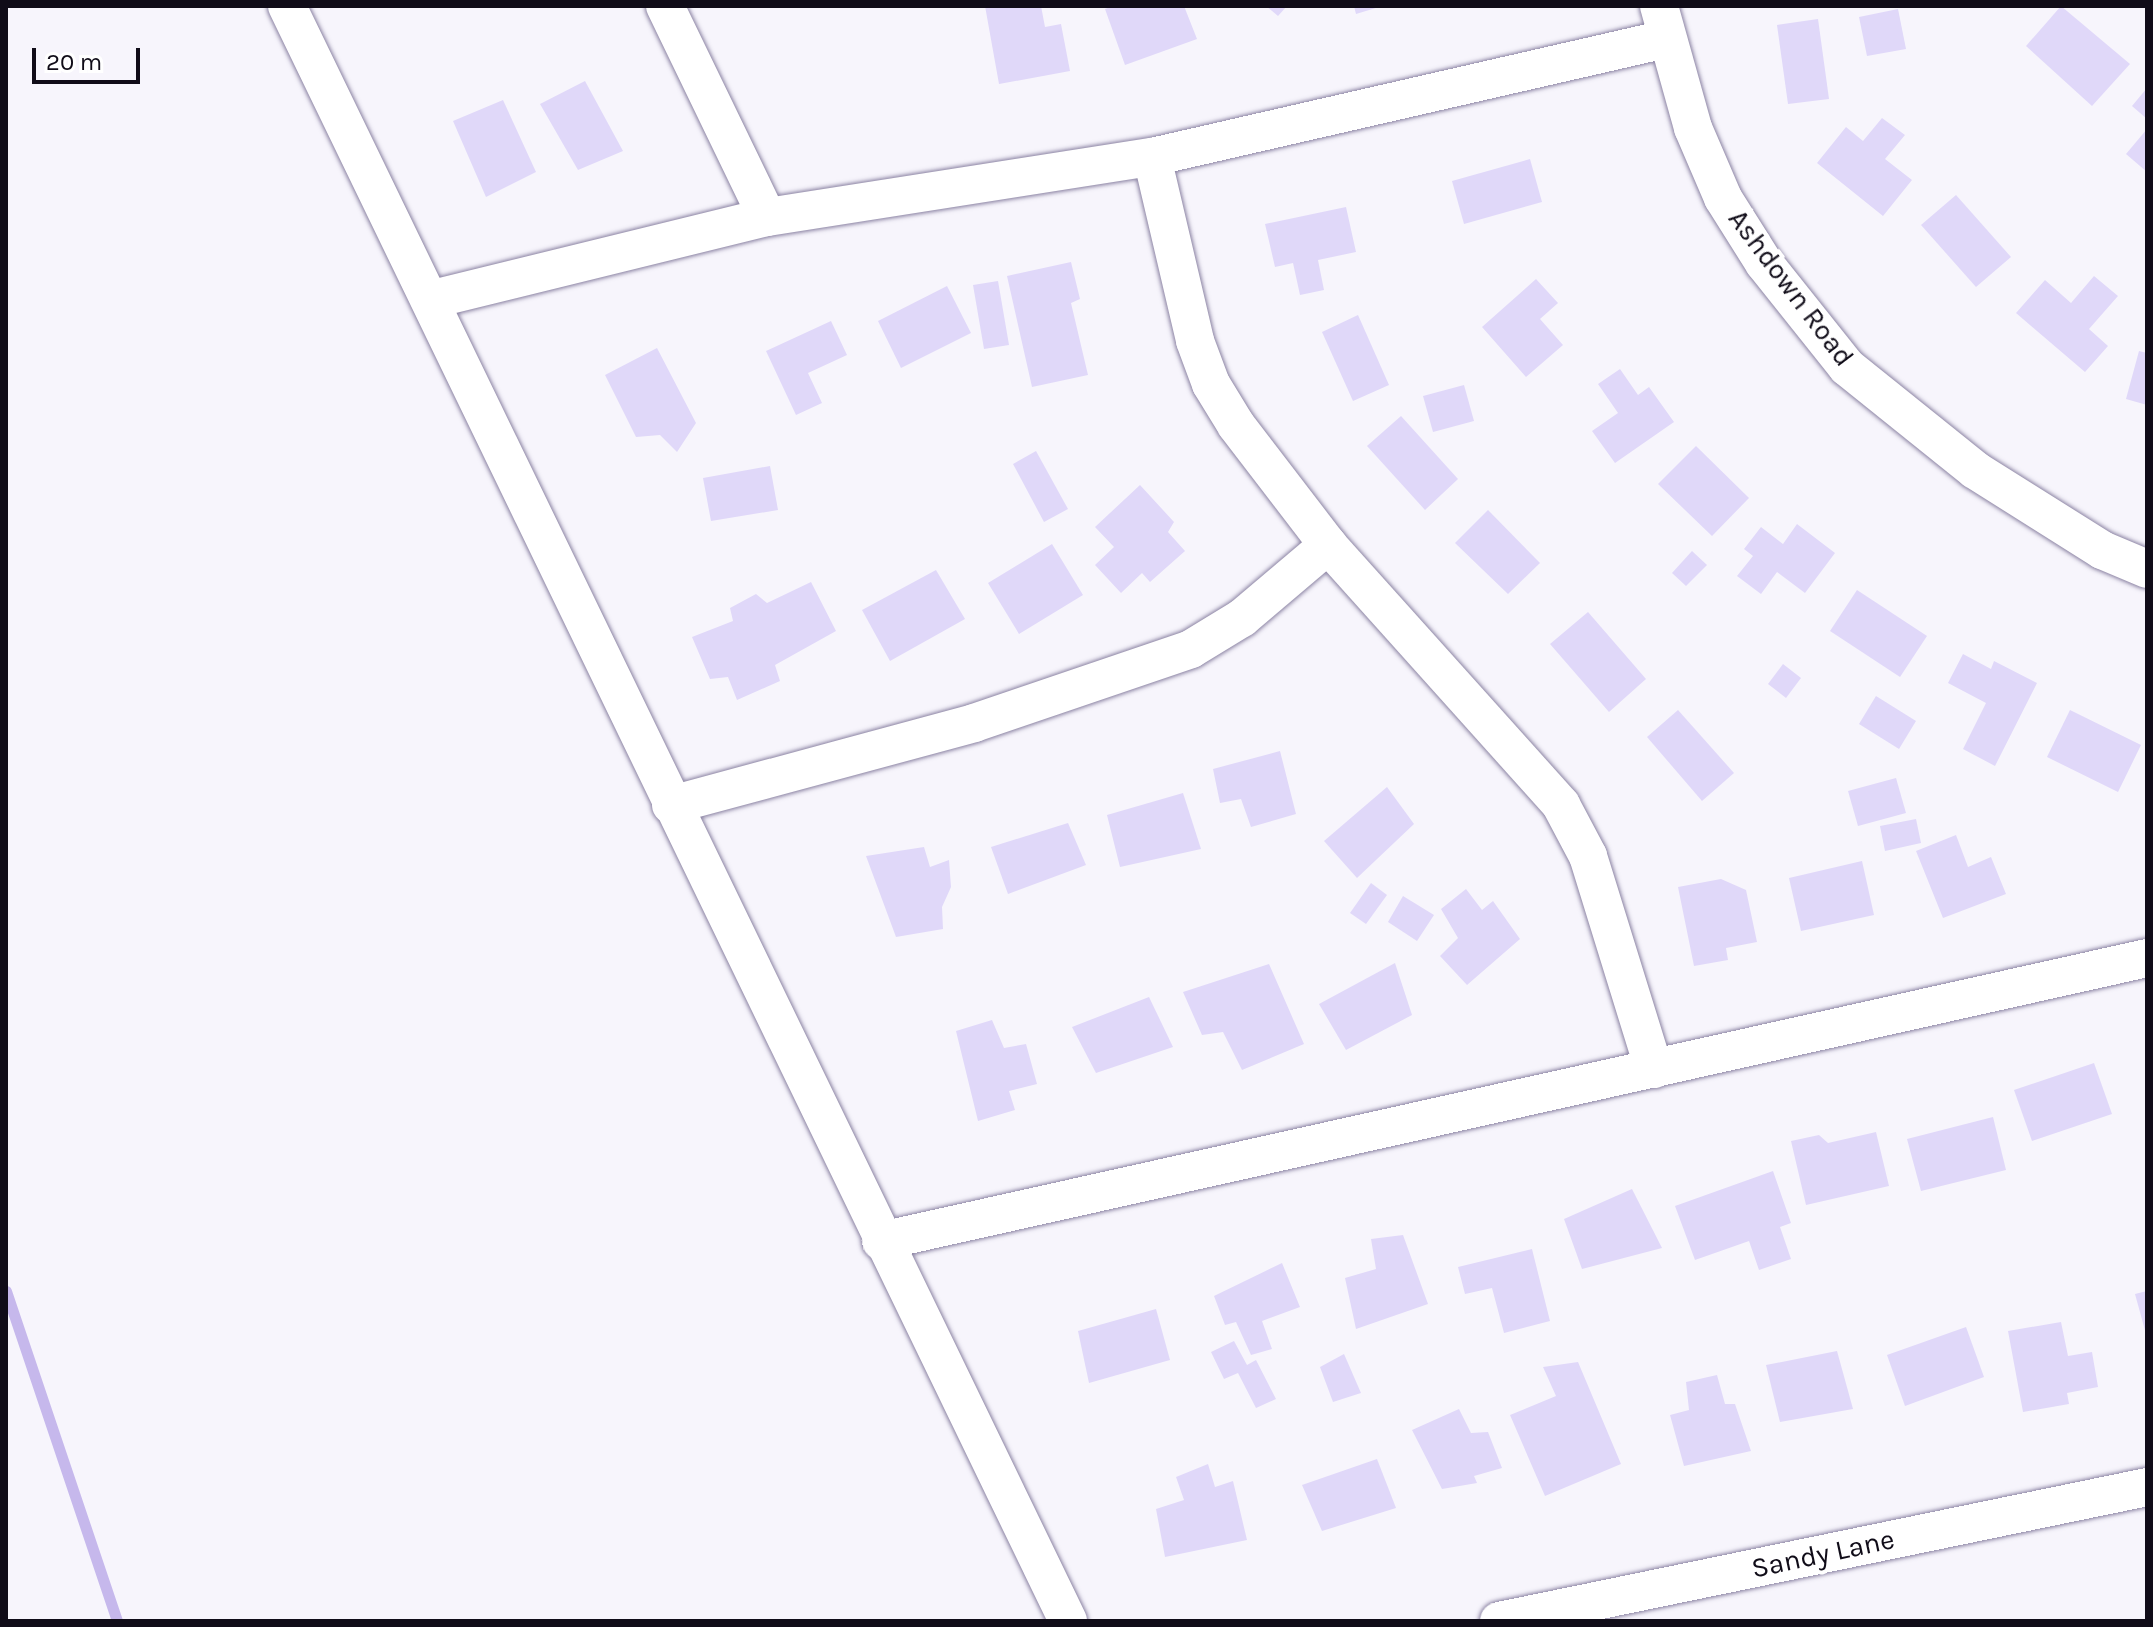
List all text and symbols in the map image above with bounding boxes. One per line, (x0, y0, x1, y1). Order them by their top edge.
scale bar (36, 32, 144, 82)
text: 20 m (46, 48, 102, 76)
street label: Ashdown Road (1721, 203, 1861, 373)
street label: Sandy Lane (1748, 1522, 1898, 1586)

